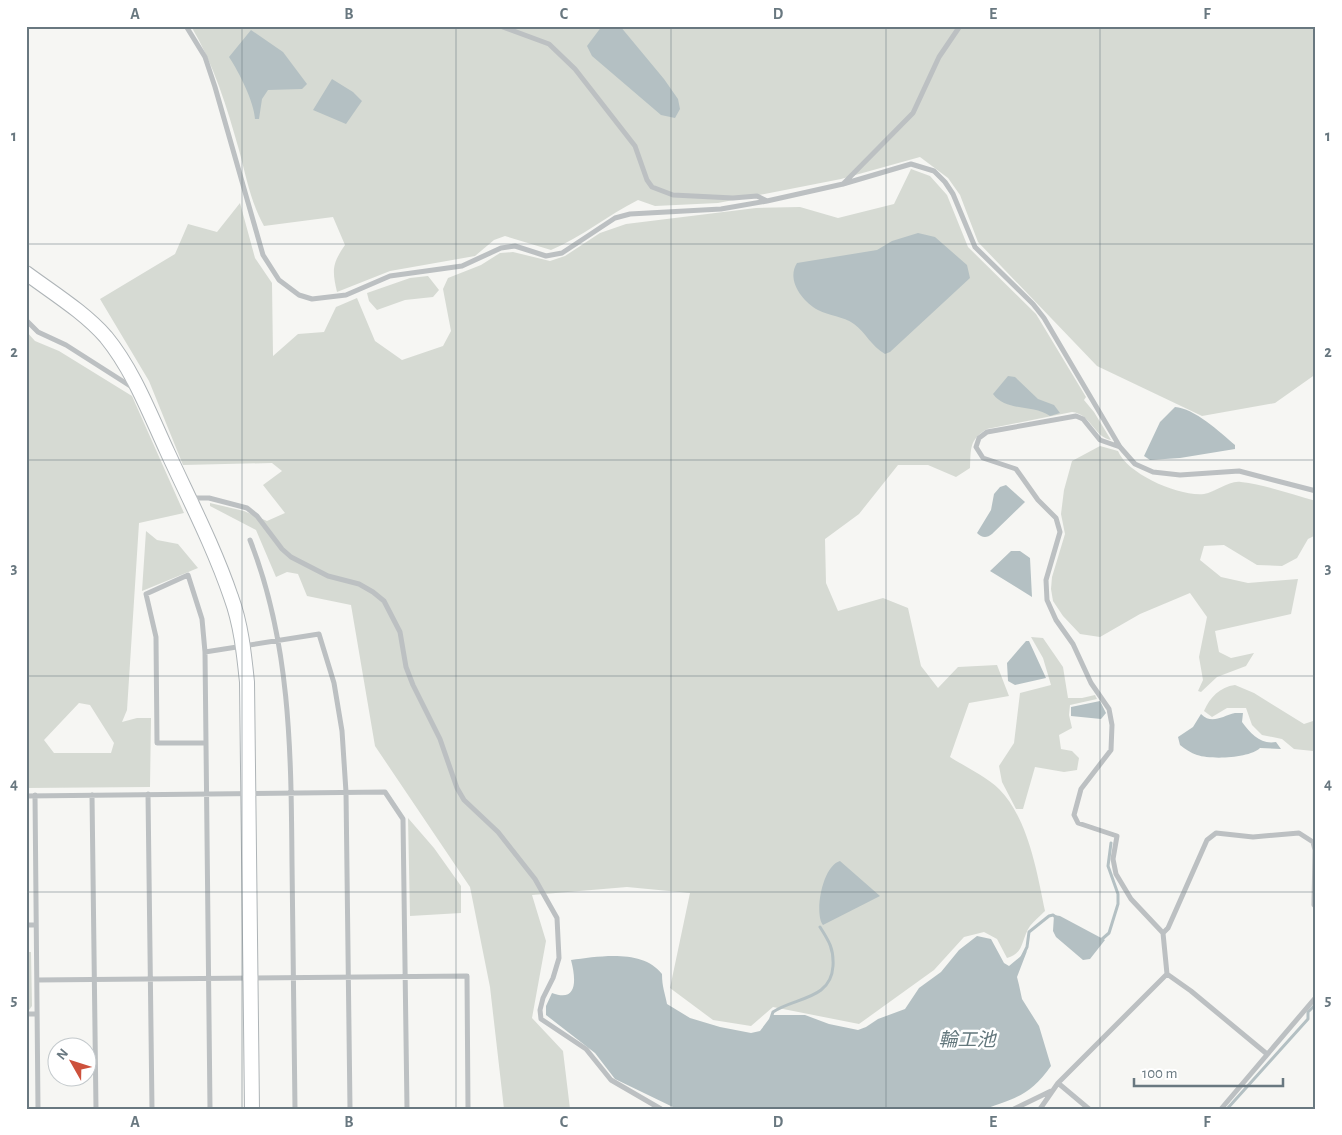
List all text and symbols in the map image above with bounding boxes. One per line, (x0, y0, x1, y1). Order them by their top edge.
text: A (130, 6, 140, 22)
text: B (344, 6, 354, 22)
text: C (560, 6, 569, 22)
text: D (773, 6, 784, 22)
text: E (989, 6, 997, 22)
text: F (1203, 6, 1211, 22)
text: 1 (11, 128, 17, 144)
text: 1 (1325, 128, 1331, 144)
text: 2 (10, 344, 18, 360)
text: 2 (1324, 344, 1332, 360)
text: 3 (11, 560, 18, 576)
text: 3 (1325, 560, 1332, 576)
text: 4 (10, 776, 18, 792)
text: 4 (1324, 776, 1332, 792)
text: 5 (11, 992, 18, 1008)
text: 5 (1325, 992, 1332, 1008)
water label: 輪工池 (938, 1030, 997, 1050)
north arrow (48, 1038, 98, 1088)
text: N (54, 1046, 71, 1063)
scale bar (1134, 1055, 1283, 1087)
text: 100 m (1142, 1066, 1177, 1081)
text: A (130, 1114, 140, 1130)
text: B (344, 1114, 354, 1130)
text: C (560, 1114, 569, 1130)
text: D (773, 1114, 784, 1130)
text: E (989, 1114, 997, 1130)
text: F (1203, 1114, 1211, 1130)

